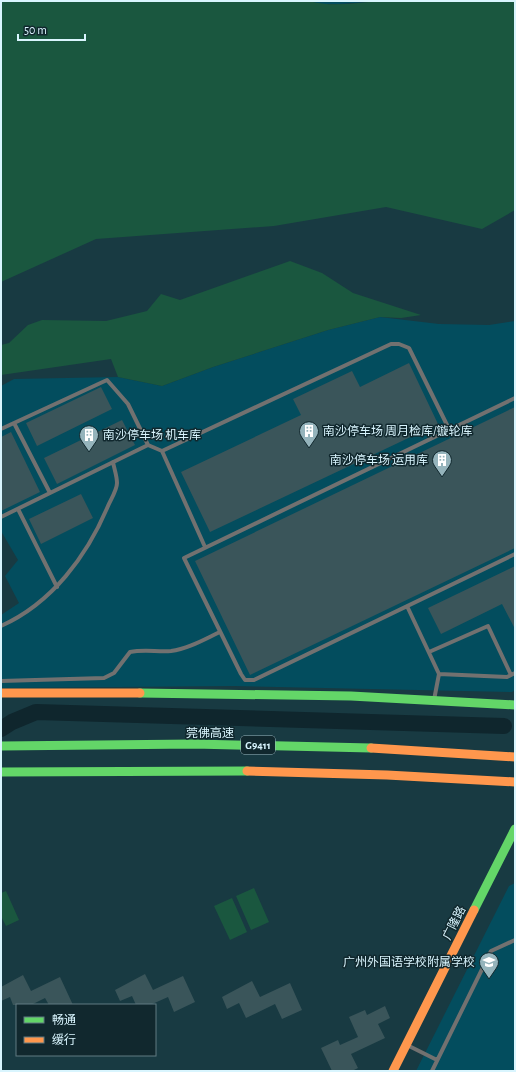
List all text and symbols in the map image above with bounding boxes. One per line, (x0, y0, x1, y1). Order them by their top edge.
scale bar (18, 16, 85, 42)
text: 50 m (24, 24, 47, 36)
building icon: 南沙停车场 周月检库/镟轮库 (298, 420, 320, 448)
building icon: 南沙停车场 机车库 (78, 424, 100, 452)
place label: 南沙停车场 周月检库/镟轮库 (323, 424, 472, 437)
place label: 南沙停车场 机车库 (103, 428, 201, 441)
building icon: 南沙停车场 运用库 (431, 449, 453, 477)
place label: 南沙停车场 运用库 (330, 453, 428, 466)
street label: 莞佛高速 (186, 726, 234, 739)
road number: G9411 (241, 736, 275, 754)
street label: 广隆路 (440, 904, 468, 942)
school or university icon: 广州外国语学校附属学校 (478, 951, 500, 979)
place label: 广州外国语学校附属学校 (343, 955, 475, 968)
legend (16, 1004, 156, 1056)
text: 畅通 (52, 1013, 76, 1026)
text: 缓行 (52, 1033, 76, 1046)

